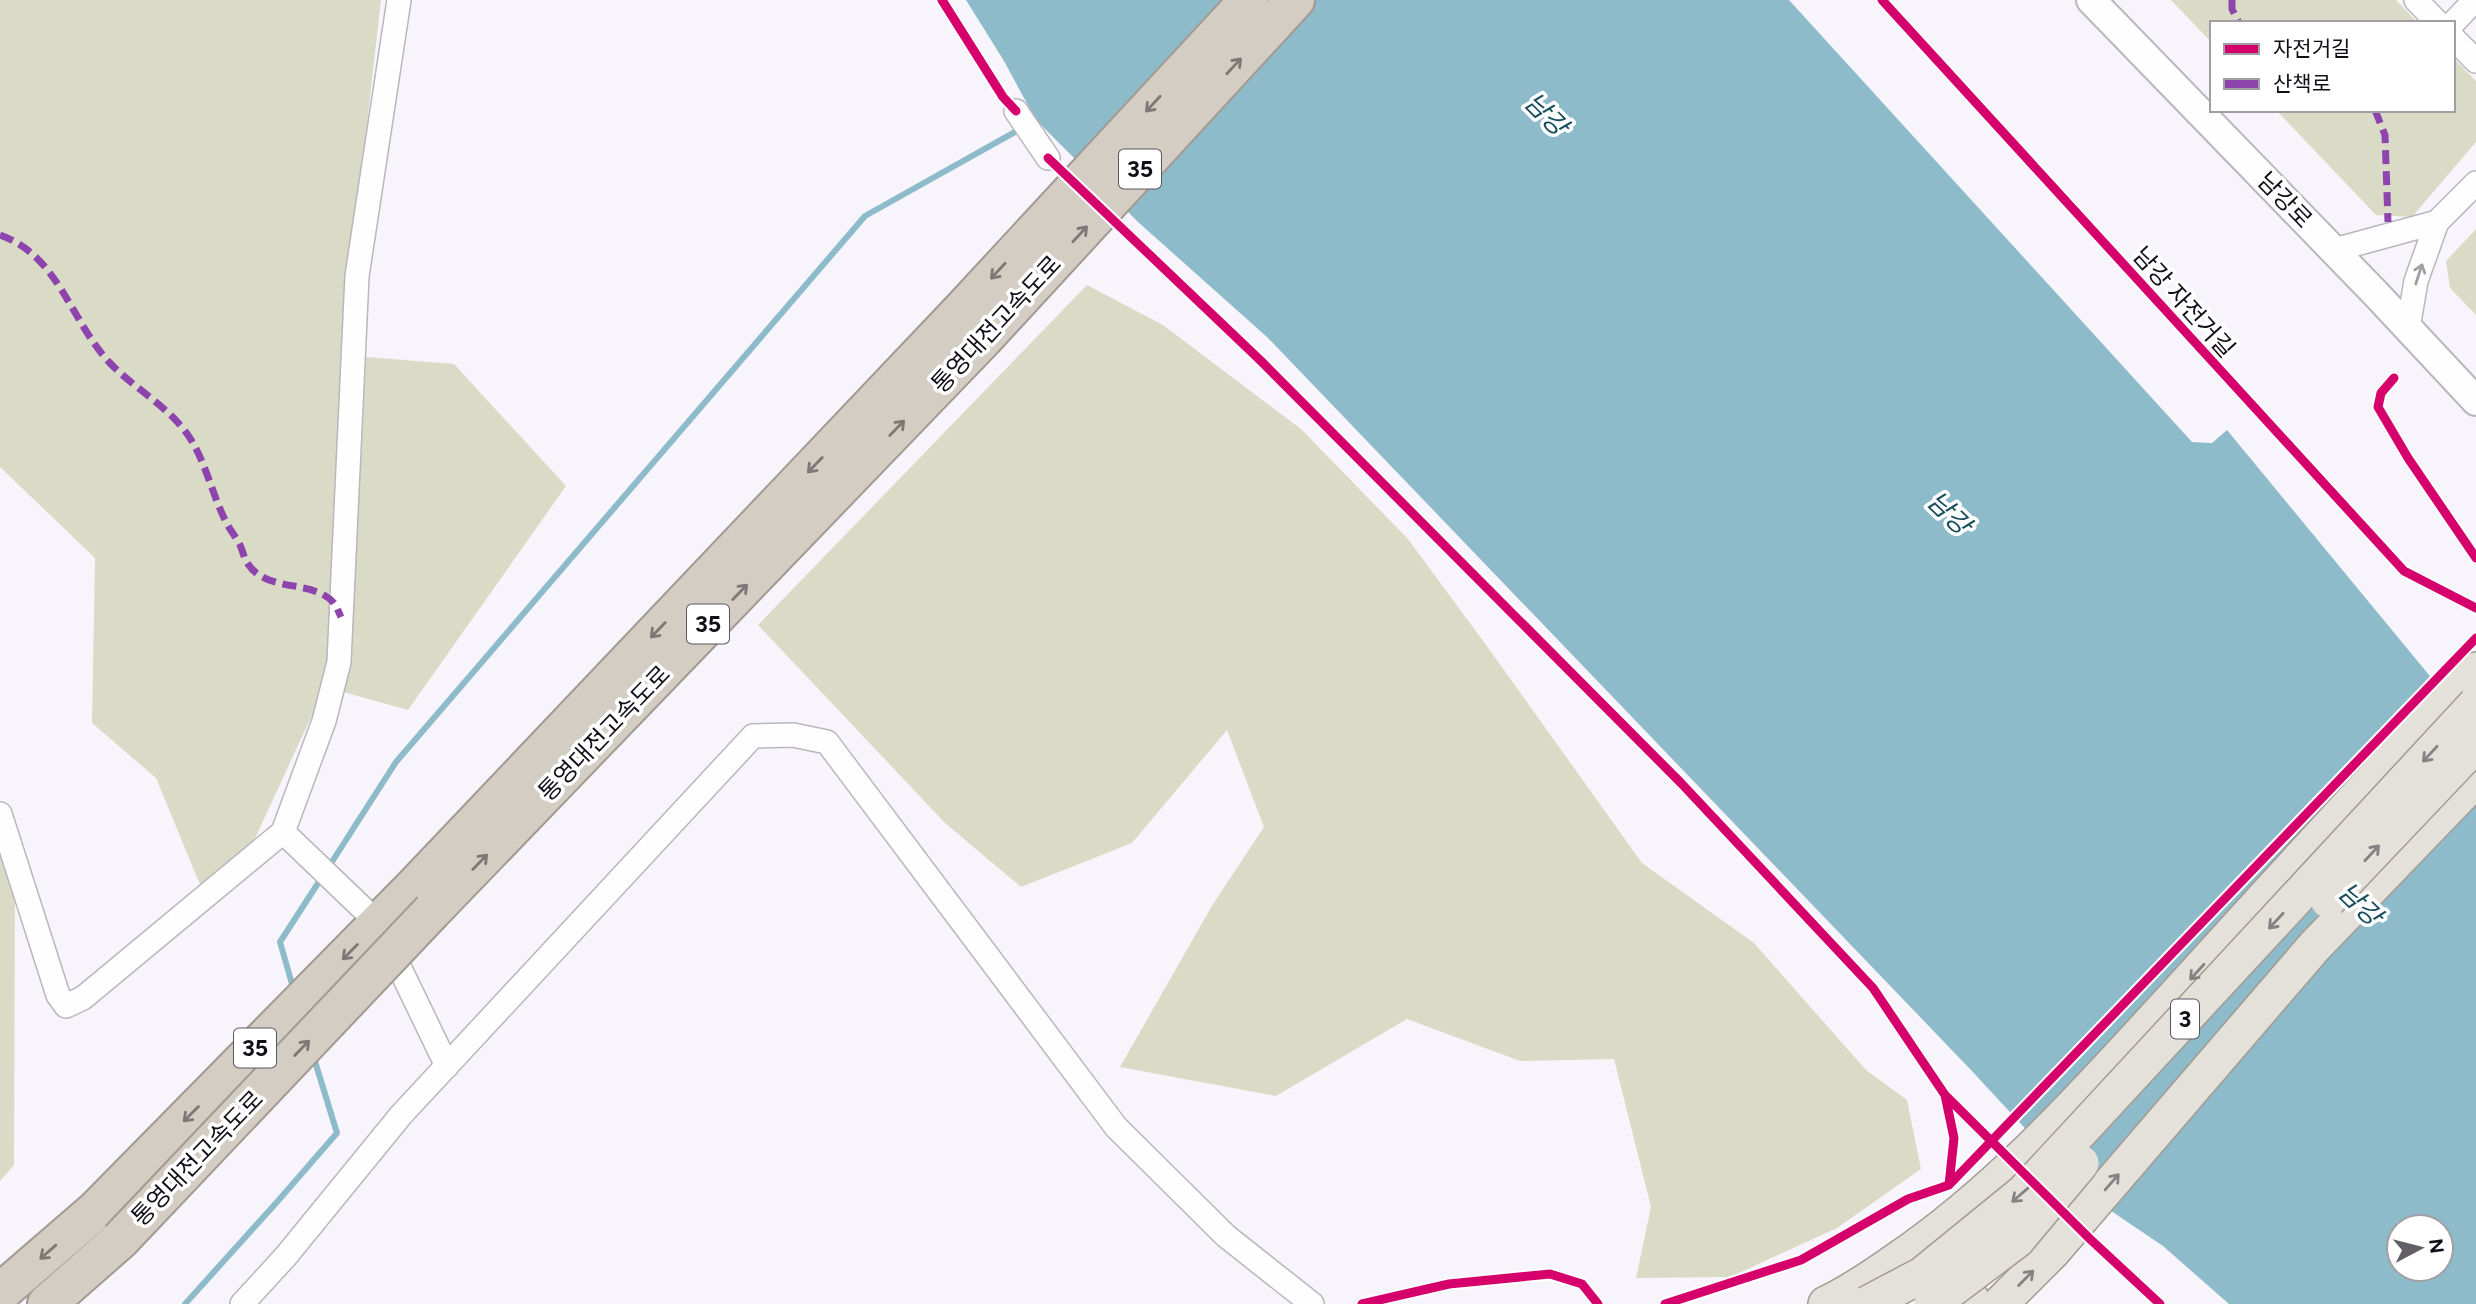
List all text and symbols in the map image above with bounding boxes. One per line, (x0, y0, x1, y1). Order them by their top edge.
legend (2210, 21, 2455, 112)
text: 자전거길 (2273, 36, 2350, 61)
one-way arrow (1226, 57, 1242, 75)
text: 산책로 (2273, 71, 2331, 96)
water label: 남강 (1518, 86, 1576, 144)
one-way arrow (1144, 95, 1161, 112)
road number: 35 (1119, 150, 1161, 188)
street label: 남강로 (2252, 166, 2318, 234)
one-way arrow (1072, 225, 1088, 243)
street label: 남강 자전거길 (2127, 241, 2241, 363)
street label: 통영대전고속도로 (925, 250, 1067, 398)
one-way arrow (990, 262, 1007, 279)
one-way arrow (2414, 264, 2426, 286)
one-way arrow (889, 420, 906, 437)
one-way arrow (806, 457, 823, 474)
water label: 남강 (1921, 485, 1980, 543)
one-way arrow (731, 584, 748, 601)
road number: 35 (687, 604, 729, 644)
one-way arrow (649, 621, 666, 638)
street label: 통영대전고속도로 (532, 659, 676, 807)
one-way arrow (2421, 745, 2438, 762)
one-way arrow (2364, 845, 2381, 862)
one-way arrow (471, 853, 488, 870)
water label: 남강 (2332, 876, 2391, 934)
one-way arrow (2267, 913, 2284, 930)
one-way arrow (342, 943, 359, 960)
one-way arrow (2188, 963, 2205, 980)
road number: 3 (2171, 1000, 2199, 1038)
road number: 35 (234, 1028, 276, 1068)
one-way arrow (293, 1040, 310, 1057)
street label: 통영대전고속도로 (125, 1084, 269, 1232)
one-way arrow (182, 1105, 199, 1122)
one-way arrow (2104, 1173, 2120, 1191)
one-way arrow (2011, 1187, 2029, 1203)
north arrow (2385, 1213, 2455, 1283)
text: N (2424, 1237, 2449, 1255)
one-way arrow (39, 1244, 57, 1260)
one-way arrow (2017, 1270, 2034, 1287)

